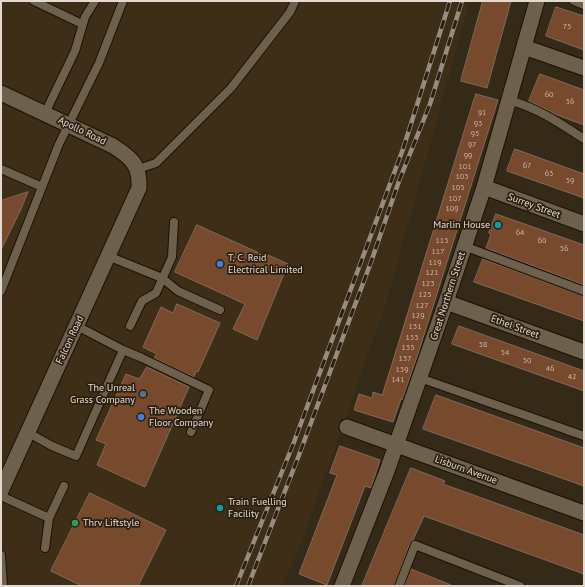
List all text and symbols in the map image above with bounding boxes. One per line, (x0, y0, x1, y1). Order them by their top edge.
house number: 75 (563, 22, 571, 32)
house number: 60 (545, 90, 553, 100)
house number: 56 (566, 97, 574, 107)
house number: 91 (478, 108, 486, 118)
street label: Apollo Road (56, 114, 108, 148)
house number: 93 (474, 119, 482, 129)
house number: 95 (471, 129, 479, 139)
house number: 97 (468, 140, 476, 150)
house number: 99 (464, 151, 472, 161)
house number: 67 (523, 161, 531, 171)
house number: 101 (458, 162, 472, 172)
house number: 63 (545, 169, 553, 179)
house number: 103 (455, 172, 469, 182)
house number: 59 (566, 176, 574, 186)
house number: 105 (451, 183, 465, 193)
street label: Surrey Street (506, 191, 562, 221)
house number: 107 (448, 194, 462, 204)
house number: 109 (445, 204, 459, 214)
place label: Marlin House (433, 219, 490, 231)
marker: Marlin House (493, 220, 503, 230)
house number: 64 (516, 228, 524, 238)
house number: 115 (435, 236, 449, 246)
house number: 60 (538, 236, 546, 246)
house number: 56 (560, 244, 568, 254)
house number: 117 (431, 247, 445, 257)
street label: Great Northern Street (428, 250, 468, 342)
place label: T. C. Reid Electrical Limited (228, 252, 303, 276)
house number: 119 (428, 258, 442, 268)
marker: T. C. Reid Electrical Limited (215, 259, 225, 269)
house number: 121 (425, 268, 439, 278)
house number: 123 (421, 279, 435, 289)
house number: 125 (418, 290, 432, 300)
house number: 127 (415, 301, 429, 311)
house number: 129 (411, 311, 425, 321)
street label: Ethel Street (489, 313, 541, 341)
street label: Falcon Road (54, 314, 86, 366)
house number: 131 (408, 322, 422, 332)
house number: 133 (405, 333, 419, 343)
house number: 58 (479, 340, 487, 350)
house number: 135 (401, 343, 415, 353)
house number: 54 (501, 348, 509, 358)
house number: 137 (398, 354, 412, 364)
house number: 50 (523, 356, 531, 366)
house number: 46 (546, 364, 554, 374)
house number: 139 (395, 365, 409, 375)
house number: 42 (568, 372, 576, 382)
house number: 141 (391, 375, 405, 385)
place label: The Unreal Grass Company (70, 382, 135, 406)
marker: The Unreal Grass Company (138, 389, 148, 399)
place label: The Wooden Floor Company (149, 405, 213, 428)
marker: The Wooden Floor Company (136, 412, 146, 422)
street label: Lisburn Avenue (433, 453, 499, 487)
place label: Train Fuelling Facility (228, 496, 287, 520)
marker: Train Fuelling Facility (215, 503, 225, 513)
place label: Thrv Liftstyle (83, 517, 139, 529)
marker: Thrv Liftstyle (70, 518, 80, 528)

